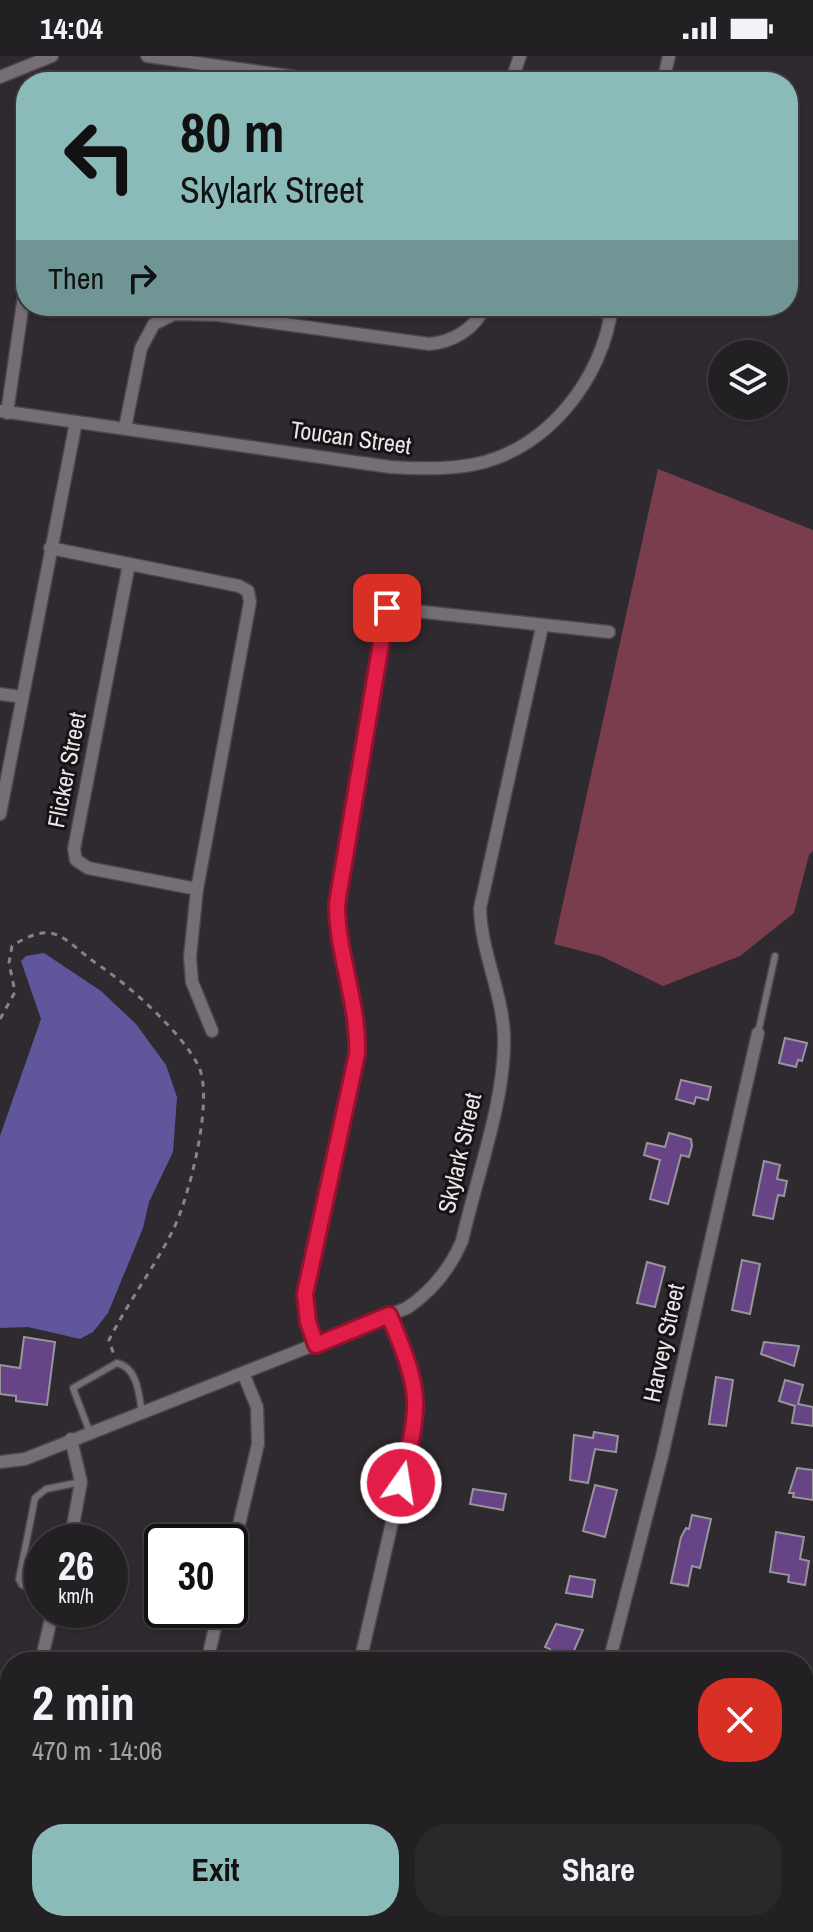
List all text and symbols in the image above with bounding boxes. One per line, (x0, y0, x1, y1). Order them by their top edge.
text: 14:04 (40, 8, 103, 48)
text: 80 m (180, 94, 285, 169)
icon: left (48, 104, 152, 208)
text: Skylark Street (180, 166, 364, 214)
icon: right (120, 256, 164, 300)
text: Then (48, 258, 104, 298)
map controls (708, 340, 788, 420)
button: layers (708, 340, 788, 420)
street label: Toucan Street (289, 413, 414, 461)
pin (353, 574, 421, 642)
icon: arrive (365, 586, 409, 630)
street label: Flicker Street (39, 709, 93, 830)
street label: Skylark Street (430, 1089, 489, 1216)
street label: Harvey Street (635, 1280, 691, 1405)
position arrow (359, 1441, 443, 1525)
speed limit sign: 30 (144, 1524, 248, 1628)
text: 26 (58, 1539, 94, 1592)
text: km/h (58, 1582, 94, 1609)
text: 2 min (32, 1670, 135, 1735)
button: close (698, 1678, 782, 1762)
text: 470 m · 14:06 (32, 1733, 162, 1768)
button: Exit (32, 1824, 399, 1916)
button: Share (415, 1824, 782, 1916)

